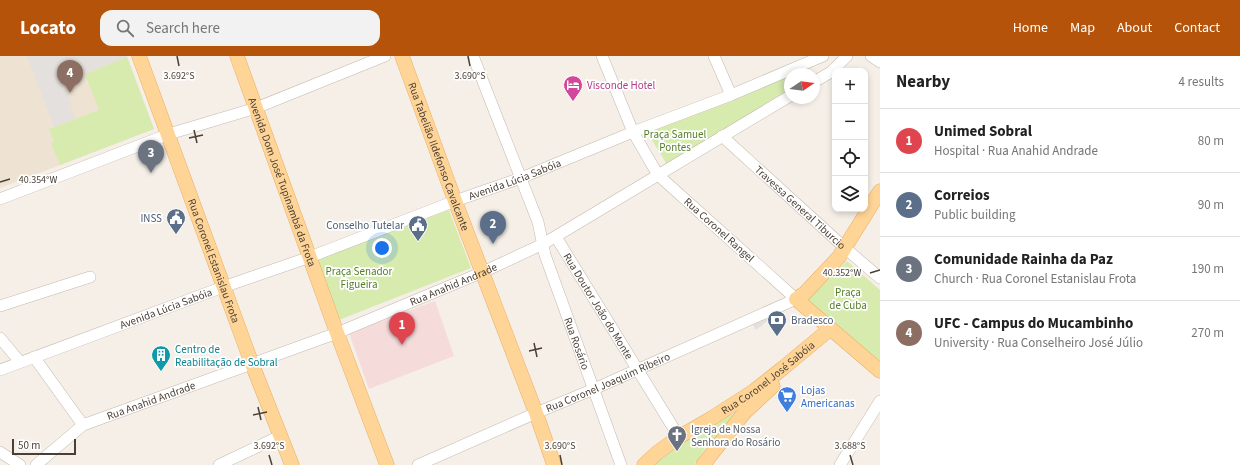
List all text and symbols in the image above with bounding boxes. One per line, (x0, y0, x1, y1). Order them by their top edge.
search box (100, 10, 380, 46)
text: Locato (20, 15, 76, 42)
icon: search (114, 17, 136, 39)
text: Search here (146, 18, 220, 39)
text: Home (1013, 18, 1048, 38)
text: Map (1070, 18, 1095, 38)
text: About (1117, 18, 1152, 38)
text: Contact (1174, 18, 1220, 38)
pin: 4 (57, 60, 83, 93)
north arrow (784, 68, 820, 104)
map controls (832, 68, 868, 212)
button: + (832, 68, 868, 104)
text: 3.692°S (163, 69, 195, 83)
text: 3.690°S (454, 69, 486, 83)
text: Nearby (896, 70, 950, 94)
text: 4 results (1179, 73, 1224, 91)
hotel icon: Visconde Hotel (562, 74, 584, 102)
place label: Visconde Hotel (587, 78, 655, 93)
street label: Rua Tabelião Ildefonso Cavalcante (405, 80, 473, 233)
street label: Avenida Dom José Tupinambá da Frota (245, 95, 320, 269)
button: − (832, 104, 868, 140)
text: Unimed Sobral (934, 121, 1032, 142)
park label: Praça Samuel Pontes (644, 127, 707, 155)
text: 1 (906, 132, 912, 150)
text: 80 m (1198, 132, 1224, 150)
pin: 3 (138, 140, 164, 173)
button: locate (832, 140, 868, 176)
text: Hospital · Rua Anahid Andrade (934, 142, 1098, 160)
street label: Avenida Lúcia Sabóia (467, 155, 563, 203)
street label: Travessa General Tiburcio (752, 162, 849, 253)
text: 40.354°W (19, 173, 57, 187)
button: layers (832, 176, 868, 212)
text: Correios (934, 185, 990, 206)
street label: Rua Coronel Rangel (681, 194, 758, 266)
street label: Rua Coronel Estanislau Frota (184, 196, 244, 325)
text: 2 (906, 196, 912, 214)
text: 90 m (1198, 196, 1224, 214)
text: Public building (934, 206, 1016, 224)
public building icon: INSS (165, 207, 187, 235)
place label: INSS (140, 211, 162, 226)
pin: 2 (480, 211, 506, 244)
public building icon: Conselho Tutelar (407, 214, 429, 242)
place label: Conselho Tutelar (326, 218, 404, 233)
your location (372, 238, 392, 258)
text: Comunidade Rainha da Paz (934, 249, 1113, 270)
street label: Rua Doutor João do Monte (560, 250, 637, 363)
street label: Rua Anahid Andrade (407, 259, 500, 309)
text: 3 (906, 260, 912, 278)
text: 190 m (1191, 260, 1224, 278)
park label: Praça Senador Figueira (326, 264, 393, 292)
text: 40.352°W (823, 266, 861, 280)
text: Church · Rua Coronel Estanislau Frota (934, 270, 1136, 288)
street label: Avenida Lúcia Sabóia (118, 284, 214, 332)
park label: Praça de Cuba (829, 285, 867, 313)
bank icon: Bradesco (766, 309, 788, 337)
pin: 1 (389, 312, 415, 345)
place label: Bradesco (791, 313, 834, 328)
text: UFC - Campus do Mucambinho (934, 313, 1133, 334)
street label: Rua Rosário (561, 315, 593, 372)
text: 4 (906, 324, 912, 342)
text: 270 m (1191, 324, 1224, 342)
text: University · Rua Conselheiro José Júlio (934, 334, 1143, 352)
street label: Rua Coronel José Sabóia (718, 337, 818, 418)
place label: Centro de Reabilitação de Sobral (175, 342, 278, 370)
building icon: Centro de Reabilitação de Sobral (150, 344, 172, 372)
street label: Rua Coronel Joaquim Ribeiro (543, 349, 672, 416)
street label: Rua Anahid Andrade (105, 377, 198, 423)
place label: Lojas Americanas (801, 383, 855, 411)
supermarket icon: Lojas Americanas (776, 385, 798, 413)
place label: Igreja de Nossa Senhora do Rosário (691, 422, 781, 450)
church icon: Igreja de Nossa Senhora do Rosário (666, 424, 688, 452)
scale bar (12, 437, 76, 456)
text: 50 m (18, 438, 40, 453)
text: 3.692°S (253, 439, 285, 453)
text: 3.690°S (544, 439, 576, 453)
text: 3.688°S (834, 439, 866, 453)

